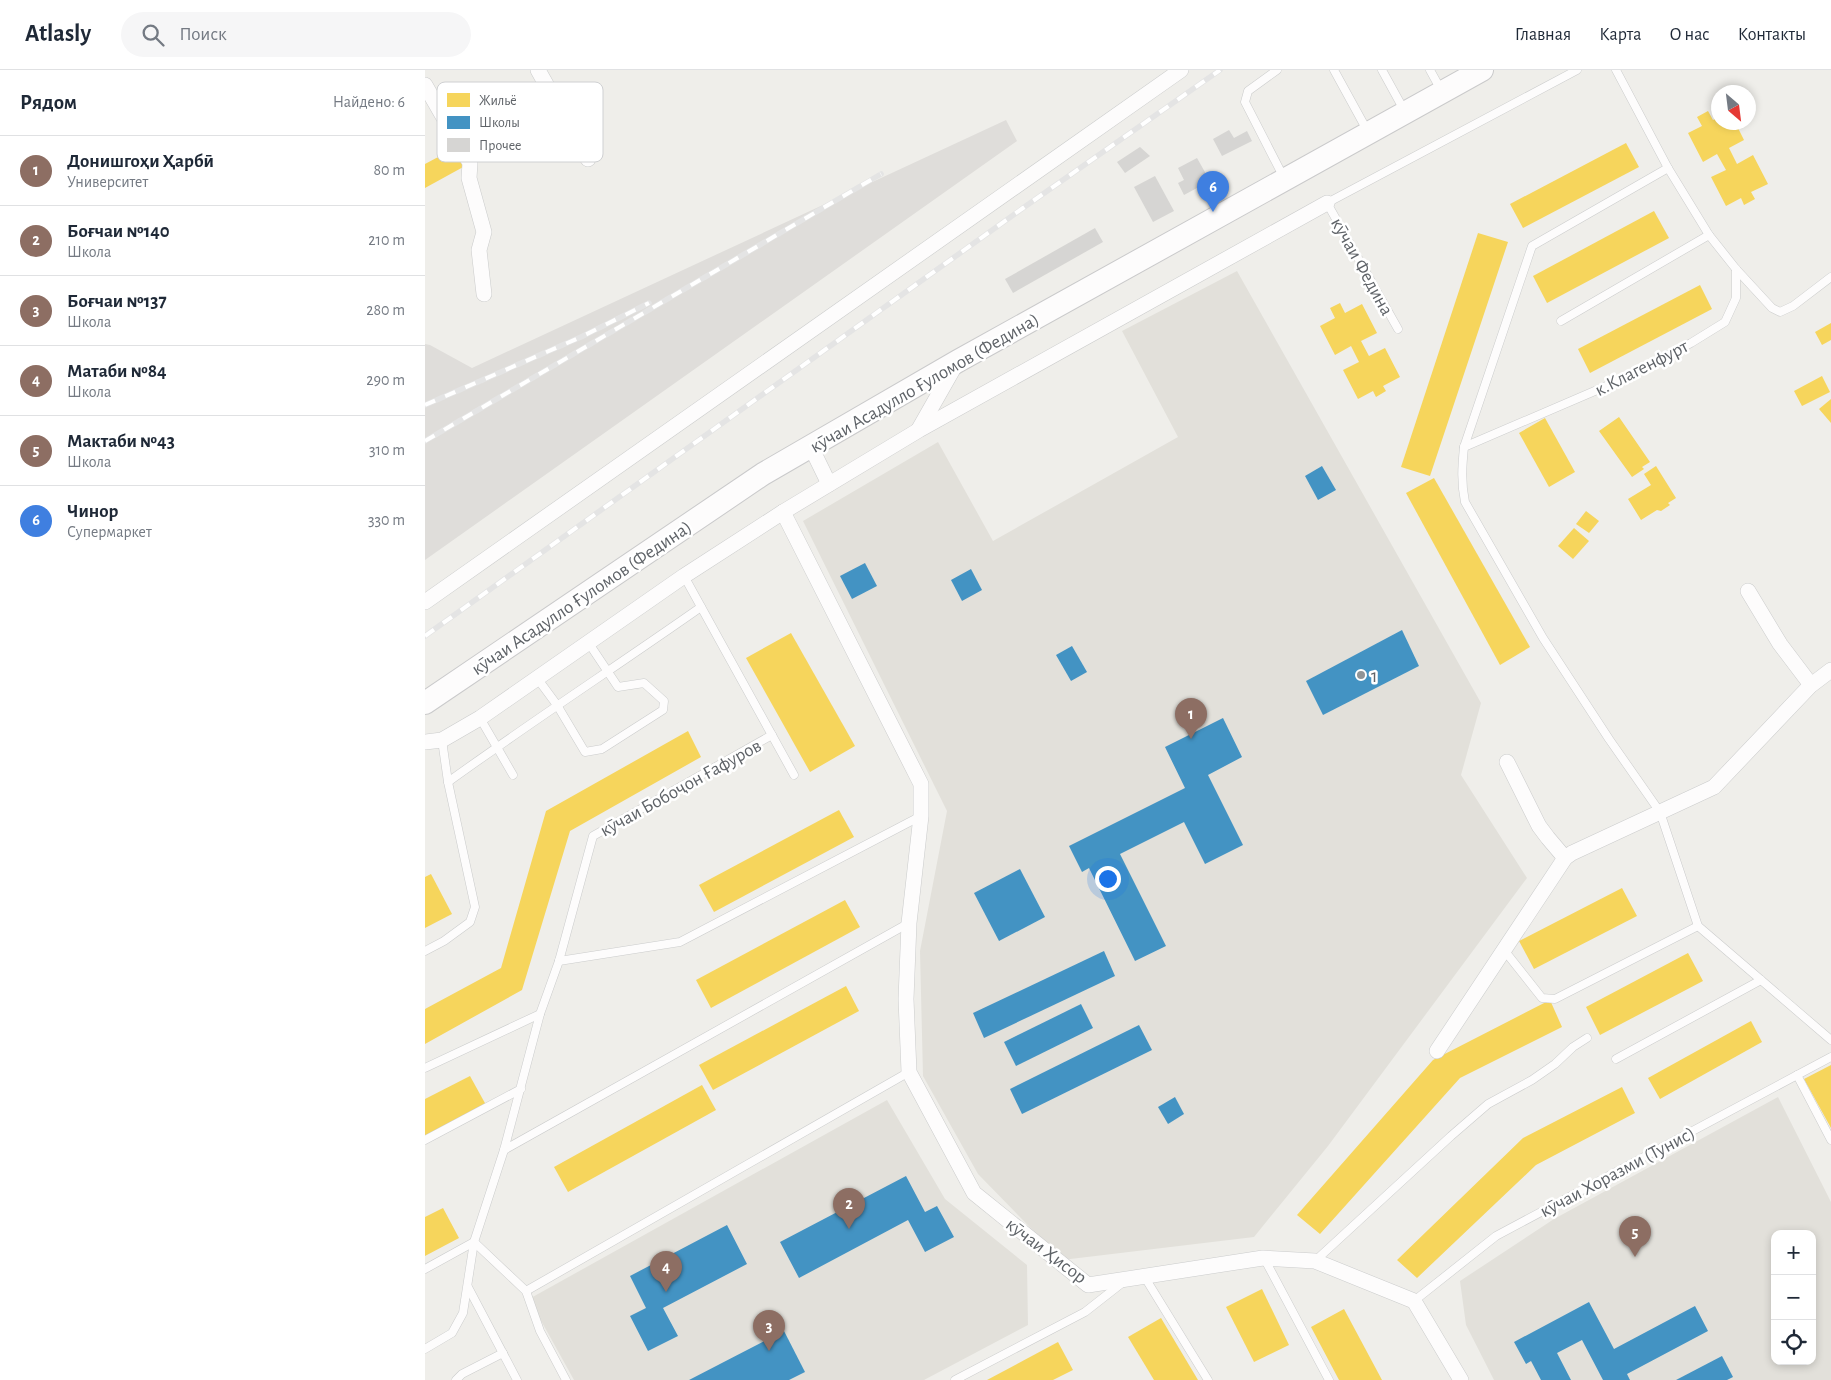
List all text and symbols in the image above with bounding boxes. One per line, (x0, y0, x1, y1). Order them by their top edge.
search box (121, 12, 471, 57)
icon: search (139, 21, 167, 49)
text: Atlasly (25, 22, 91, 46)
text: Поиск (179, 25, 227, 44)
text: Главная (1515, 26, 1571, 44)
text: Карта (1599, 26, 1641, 44)
text: О нас (1669, 26, 1710, 44)
text: Контакты (1738, 26, 1806, 44)
legend (437, 82, 603, 162)
north arrow (1711, 85, 1756, 130)
text: Рядом (20, 92, 77, 113)
text: Найдено: 6 (333, 94, 405, 110)
text: Жильё (479, 94, 517, 108)
text: Школы (479, 116, 520, 130)
text: Прочее (479, 139, 522, 153)
text: Донишгоҳи Ҳарбӣ (67, 152, 214, 171)
text: 1 (33, 162, 39, 178)
text: 80 m (374, 162, 405, 178)
pin: 6 (1197, 171, 1229, 212)
text: Университет (67, 174, 148, 190)
street label: кӯчаи Федина (1327, 215, 1396, 319)
text: Боғчаи №140 (67, 222, 170, 241)
text: 2 (32, 232, 40, 248)
text: 210 m (368, 232, 405, 248)
text: Школа (67, 244, 111, 260)
text: Боғчаи №137 (67, 292, 167, 311)
text: 3 (33, 302, 39, 318)
text: 280 m (366, 302, 405, 318)
street label: кӯчаи Асадулло Ғуломов (Федина) (807, 310, 1042, 457)
text: Школа (67, 314, 111, 330)
street label: к.Клагенфурт (1592, 337, 1692, 400)
text: Матаби №84 (67, 362, 167, 381)
text: 4 (32, 372, 40, 388)
text: 290 m (366, 372, 405, 388)
text: Школа (67, 384, 111, 400)
text: Мактаби №43 (67, 432, 175, 451)
text: 5 (33, 442, 39, 458)
text: 310 m (369, 442, 405, 458)
text: Школа (67, 454, 111, 470)
text: Чинор (67, 502, 118, 521)
text: 6 (32, 512, 40, 528)
text: 330 m (368, 512, 405, 528)
street label: кӯчаи Асадулло Ғуломов (Федина) (468, 517, 695, 679)
text: Супермаркет (67, 524, 152, 540)
place label: 1 (1371, 667, 1378, 686)
marker: 1 (1355, 669, 1367, 681)
pin: 1 (1175, 698, 1207, 739)
street label: кӯчаи Бобоҷон Ғафуров (597, 736, 765, 841)
your location (1095, 866, 1121, 892)
street label: кӯчаи Хоразми (Тунис) (1537, 1123, 1698, 1221)
pin: 2 (833, 1188, 865, 1229)
street label: кӯчаи Ҳисор (1002, 1215, 1090, 1288)
pin: 5 (1619, 1216, 1651, 1257)
map controls (1771, 1230, 1816, 1365)
button: + (1771, 1230, 1816, 1275)
pin: 4 (650, 1251, 682, 1292)
button: − (1771, 1275, 1816, 1320)
pin: 3 (753, 1310, 785, 1351)
button: locate (1771, 1320, 1816, 1365)

